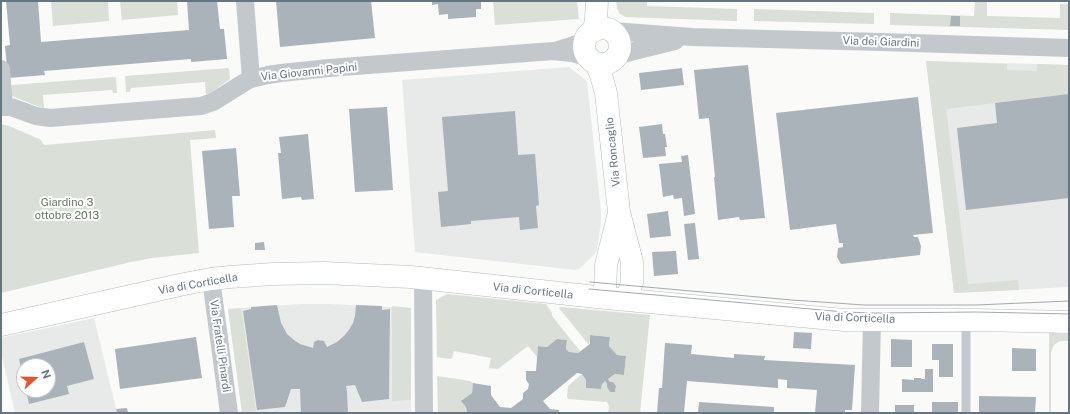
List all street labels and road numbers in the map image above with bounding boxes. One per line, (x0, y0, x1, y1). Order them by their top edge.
street label: Via dei Giardini (842, 34, 920, 50)
street label: Via Giovanni Papini (260, 60, 358, 84)
street label: Via Roncaglio (603, 117, 623, 187)
street label: Via di Corticella (157, 271, 239, 297)
street label: Via di Corticella (492, 280, 574, 302)
street label: Via Fratelli Pinardi (207, 299, 233, 393)
street label: Via di Corticella (815, 310, 895, 326)

